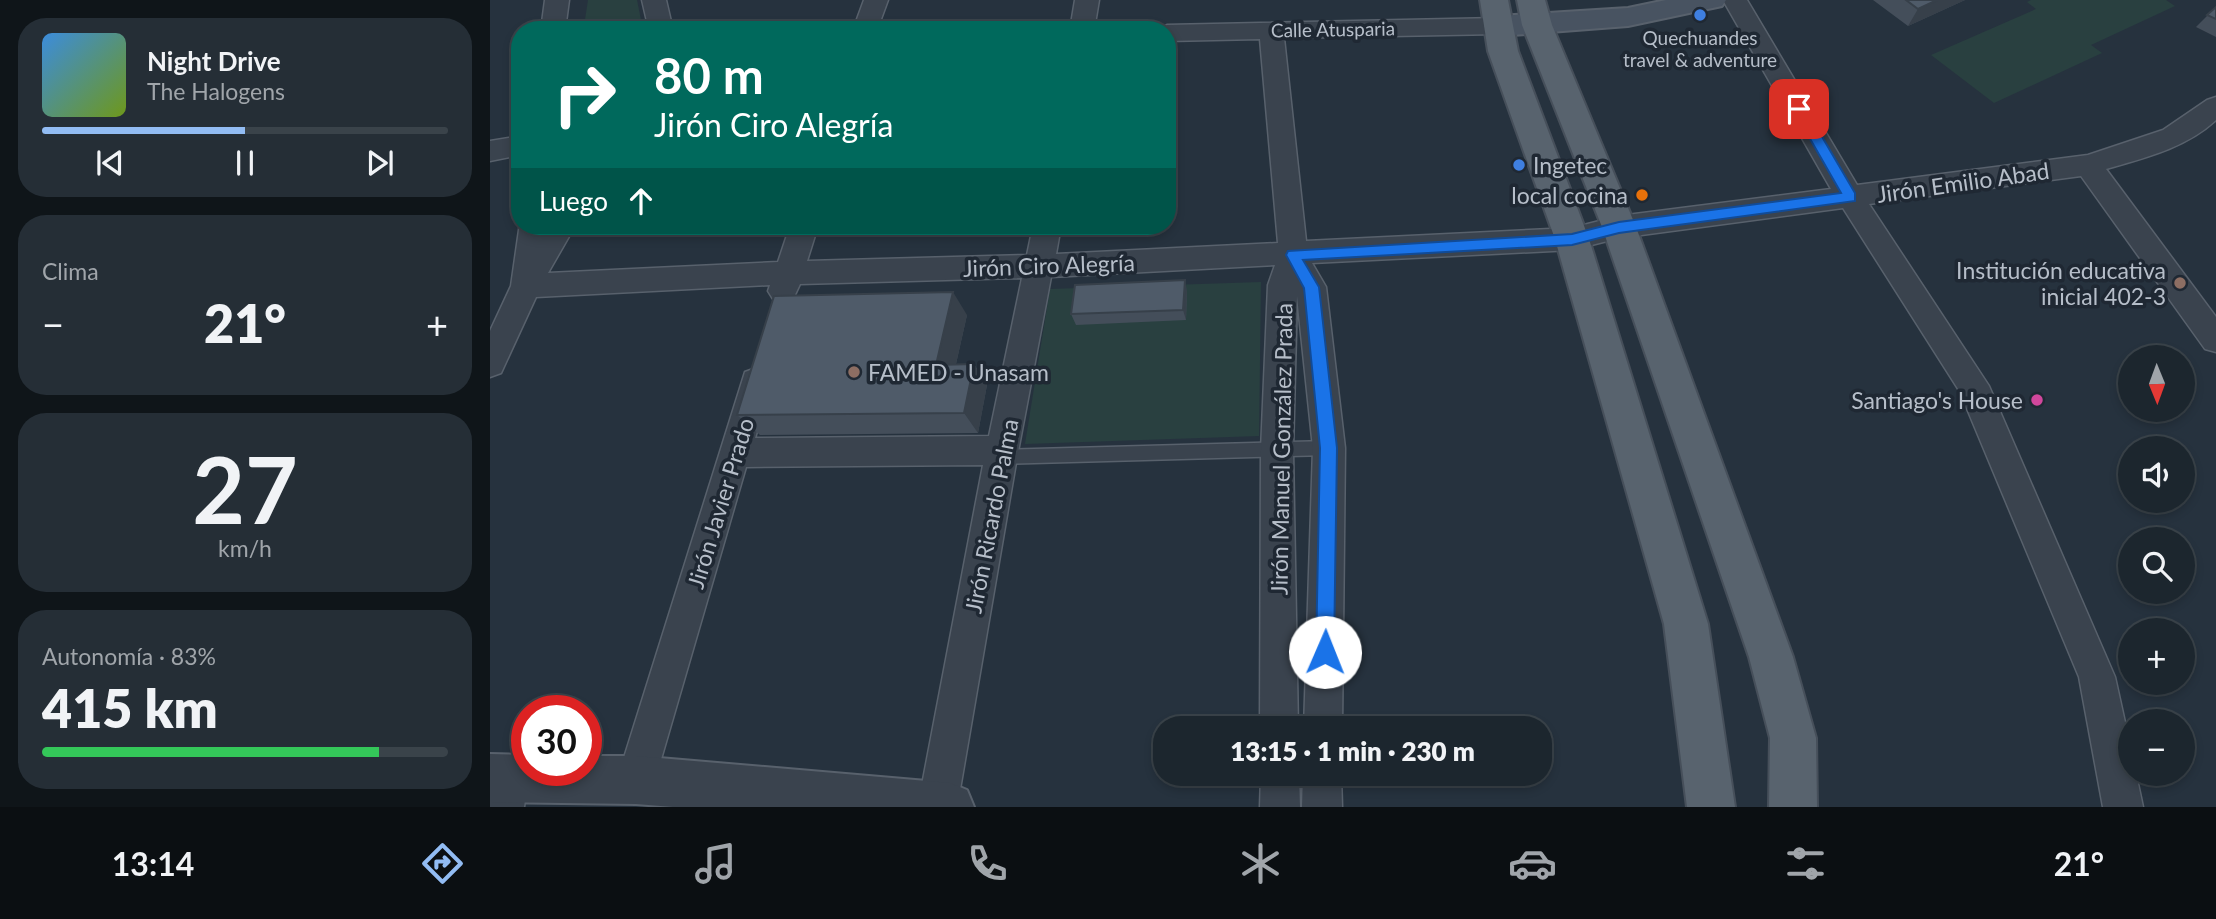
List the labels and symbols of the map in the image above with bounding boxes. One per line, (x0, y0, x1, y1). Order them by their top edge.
marker: Quechuandes travel & adventure (1692, 7, 1708, 23)
street label: Calle Atusparia (1271, 16, 1395, 42)
place label: Quechuandes travel & adventure (1623, 26, 1777, 71)
pin (1769, 79, 1829, 139)
place label: Ingetec (1533, 151, 1607, 179)
street label: Jirón Emilio Abad (1875, 156, 2051, 208)
marker: Ingetec (1511, 157, 1527, 173)
place label: local cocina (1511, 181, 1628, 209)
marker: local cocina (1634, 187, 1650, 203)
street label: Jirón Ciro Alegría (963, 248, 1135, 282)
place label: Institución educativa inicial 402-3 (1956, 256, 2166, 310)
marker: Institución educativa inicial 402-3 (2172, 275, 2188, 291)
street label: Jirón Manuel González Prada (1264, 303, 1298, 595)
north arrow (2118, 345, 2194, 422)
place label: FAMED - Unasam (868, 358, 1049, 386)
marker: FAMED - Unasam (846, 364, 862, 380)
place label: Santiago's House (1851, 386, 2023, 414)
marker: Santiago's House (2029, 392, 2045, 408)
street label: Jirón Javier Prado (681, 414, 759, 592)
street label: Jirón Ricardo Palma (958, 417, 1024, 615)
position arrow (1288, 615, 1362, 689)
speed limit sign: 30 (511, 695, 602, 786)

